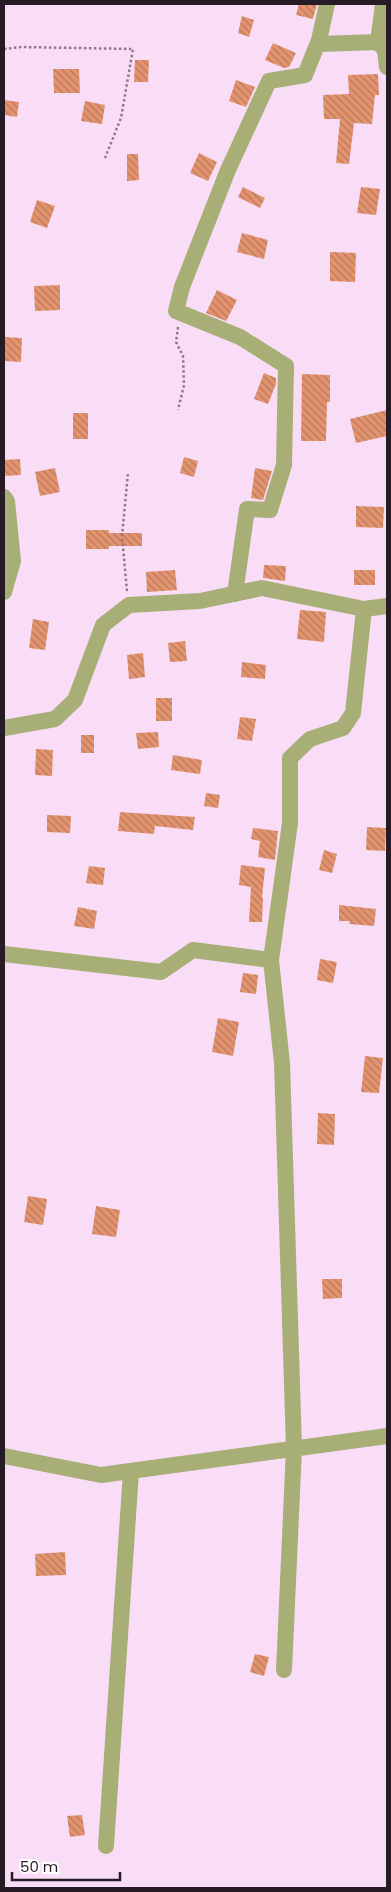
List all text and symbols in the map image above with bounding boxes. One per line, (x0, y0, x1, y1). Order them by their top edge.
scale bar (12, 1850, 120, 1882)
text: 50 m (20, 1856, 58, 1877)

